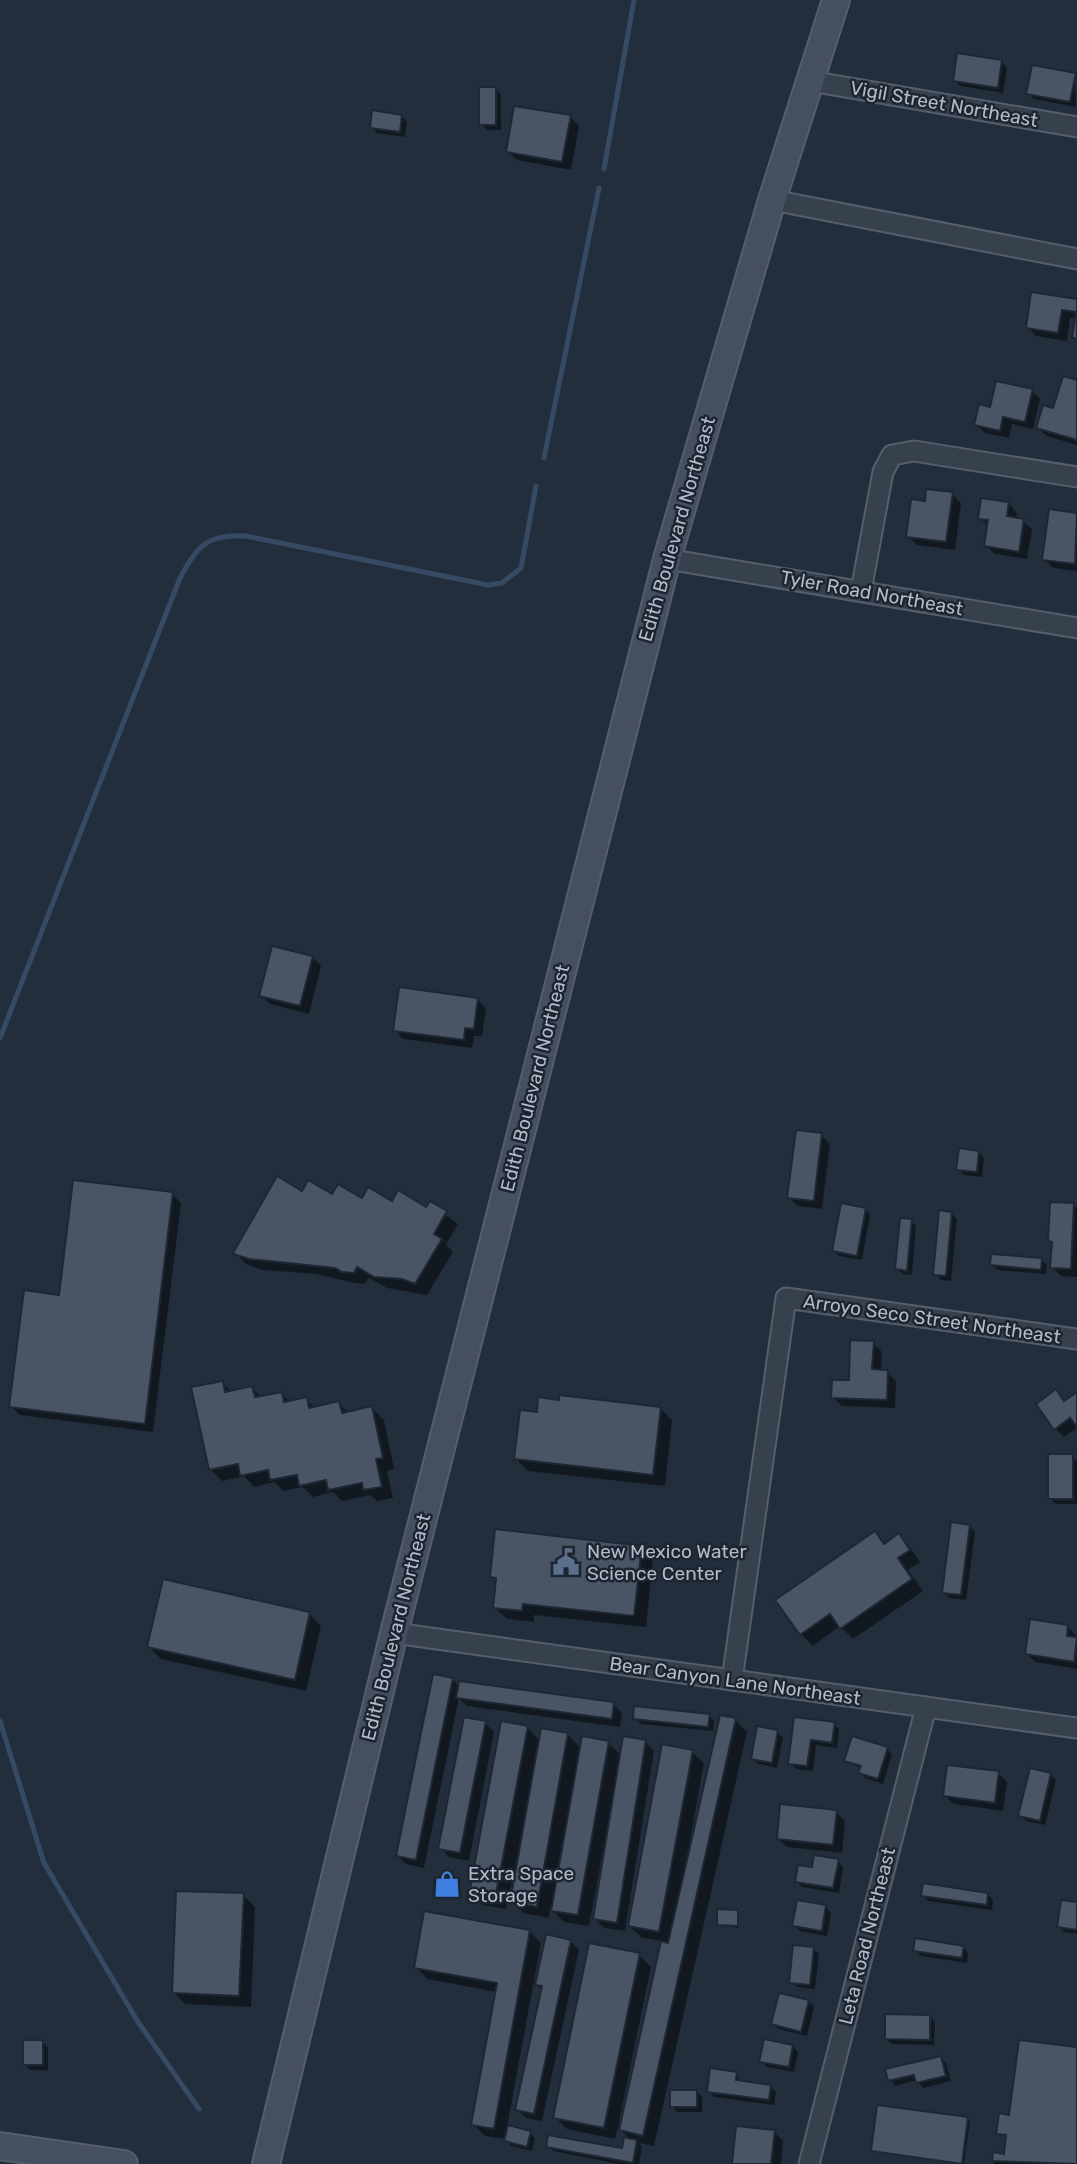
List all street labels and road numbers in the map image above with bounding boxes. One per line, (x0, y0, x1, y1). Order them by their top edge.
street label: Vigil Street Northeast (848, 76, 1040, 132)
street label: Edith Boulevard Northeast (634, 413, 720, 644)
street label: Tyler Road Northeast (779, 566, 966, 620)
street label: Edith Boulevard Northeast (496, 962, 574, 1194)
street label: Arroyo Seco Street Northeast (802, 1290, 1063, 1349)
street label: Edith Boulevard Northeast (357, 1511, 435, 1743)
street label: Bear Canyon Lane Northeast (608, 1652, 863, 1710)
street label: Leta Road Northeast (834, 1844, 900, 2027)

